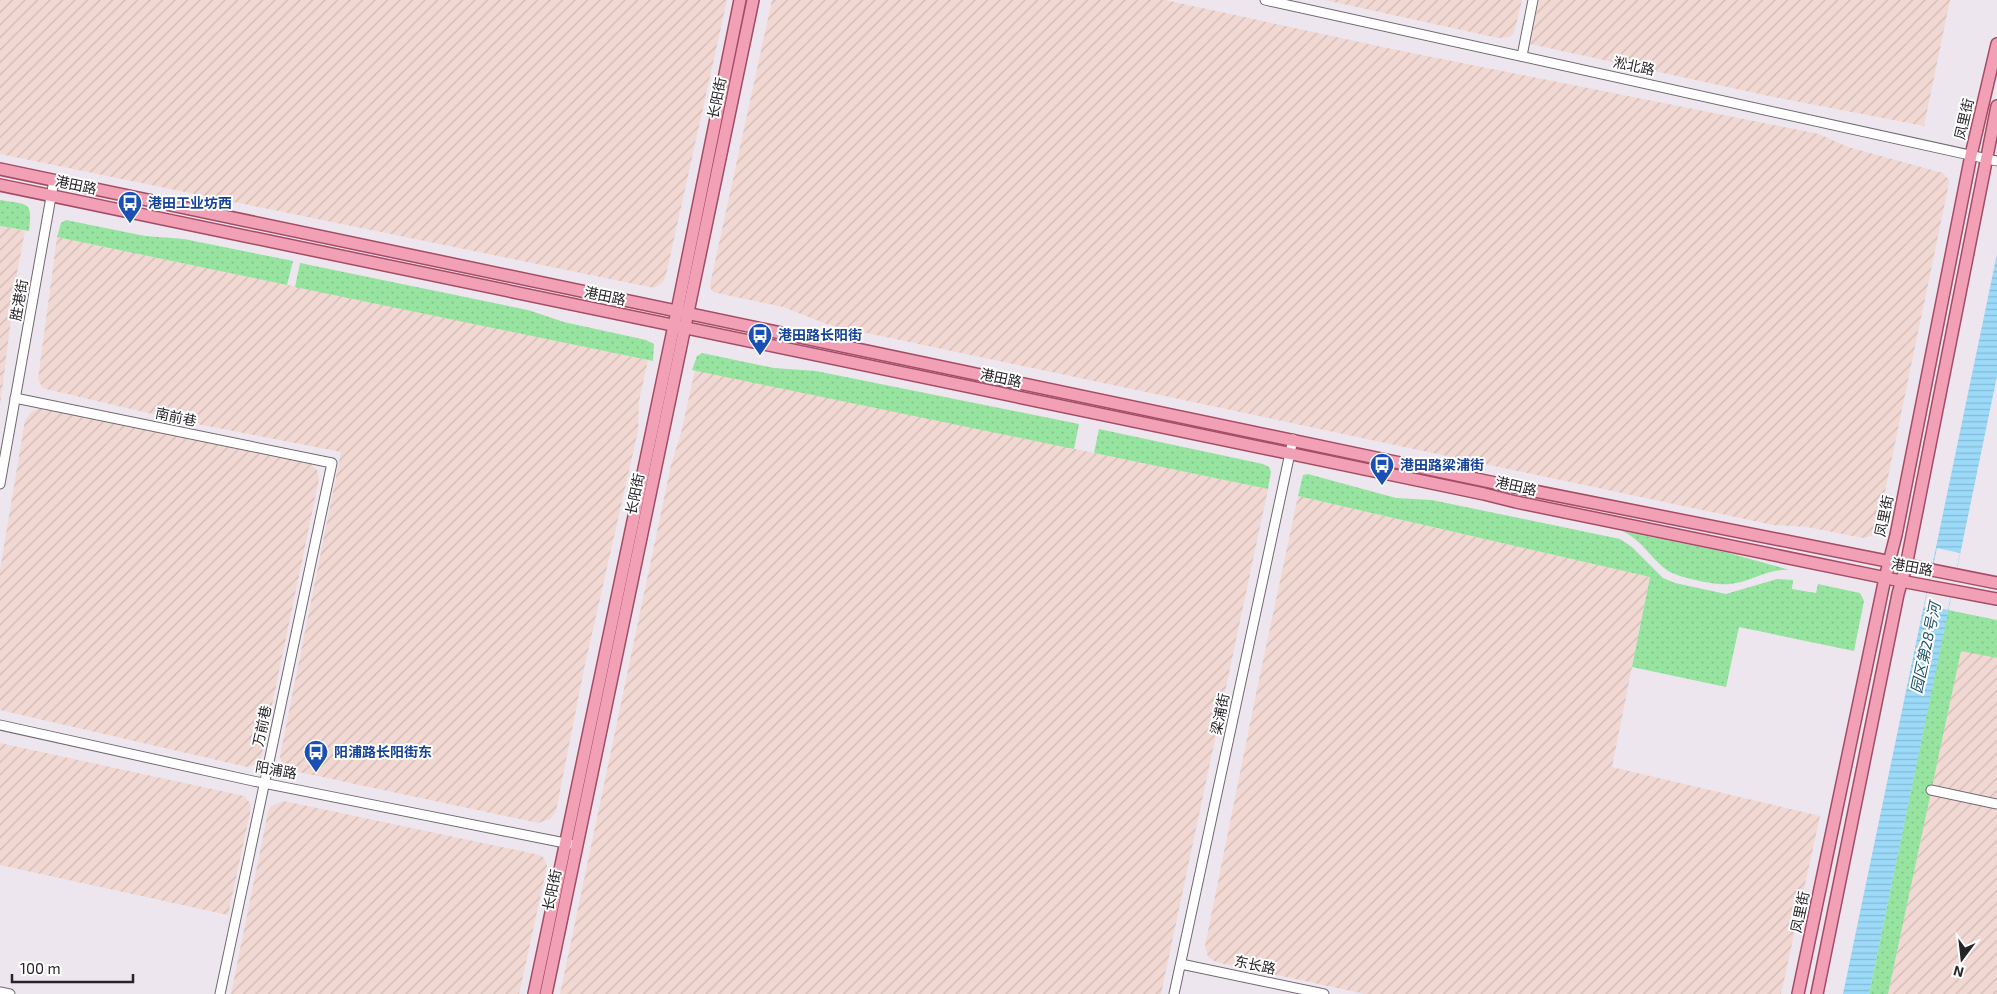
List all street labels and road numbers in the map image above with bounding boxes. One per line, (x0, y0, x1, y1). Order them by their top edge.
street label: 淞北路 (1612, 53, 1656, 78)
street label: 长阳街 (704, 76, 729, 120)
street label: 凤里街 (1951, 97, 1977, 141)
street label: 港田路 (54, 172, 98, 197)
street label: 胜港街 (6, 278, 31, 322)
street label: 港田路 (583, 283, 627, 308)
street label: 港田路 (979, 365, 1023, 390)
street label: 南前巷 (154, 404, 198, 429)
street label: 长阳街 (622, 472, 647, 516)
street label: 港田路 (1494, 473, 1538, 499)
street label: 凤里街 (1871, 494, 1896, 538)
street label: 港田路 (1890, 554, 1934, 579)
street label: 梁浦街 (1207, 692, 1232, 736)
street label: 万前巷 (249, 704, 274, 748)
street label: 阳浦路 (254, 757, 298, 782)
street label: 长阳街 (539, 868, 564, 912)
street label: 凤里街 (1787, 890, 1812, 934)
street label: 东长路 (1233, 952, 1277, 977)

